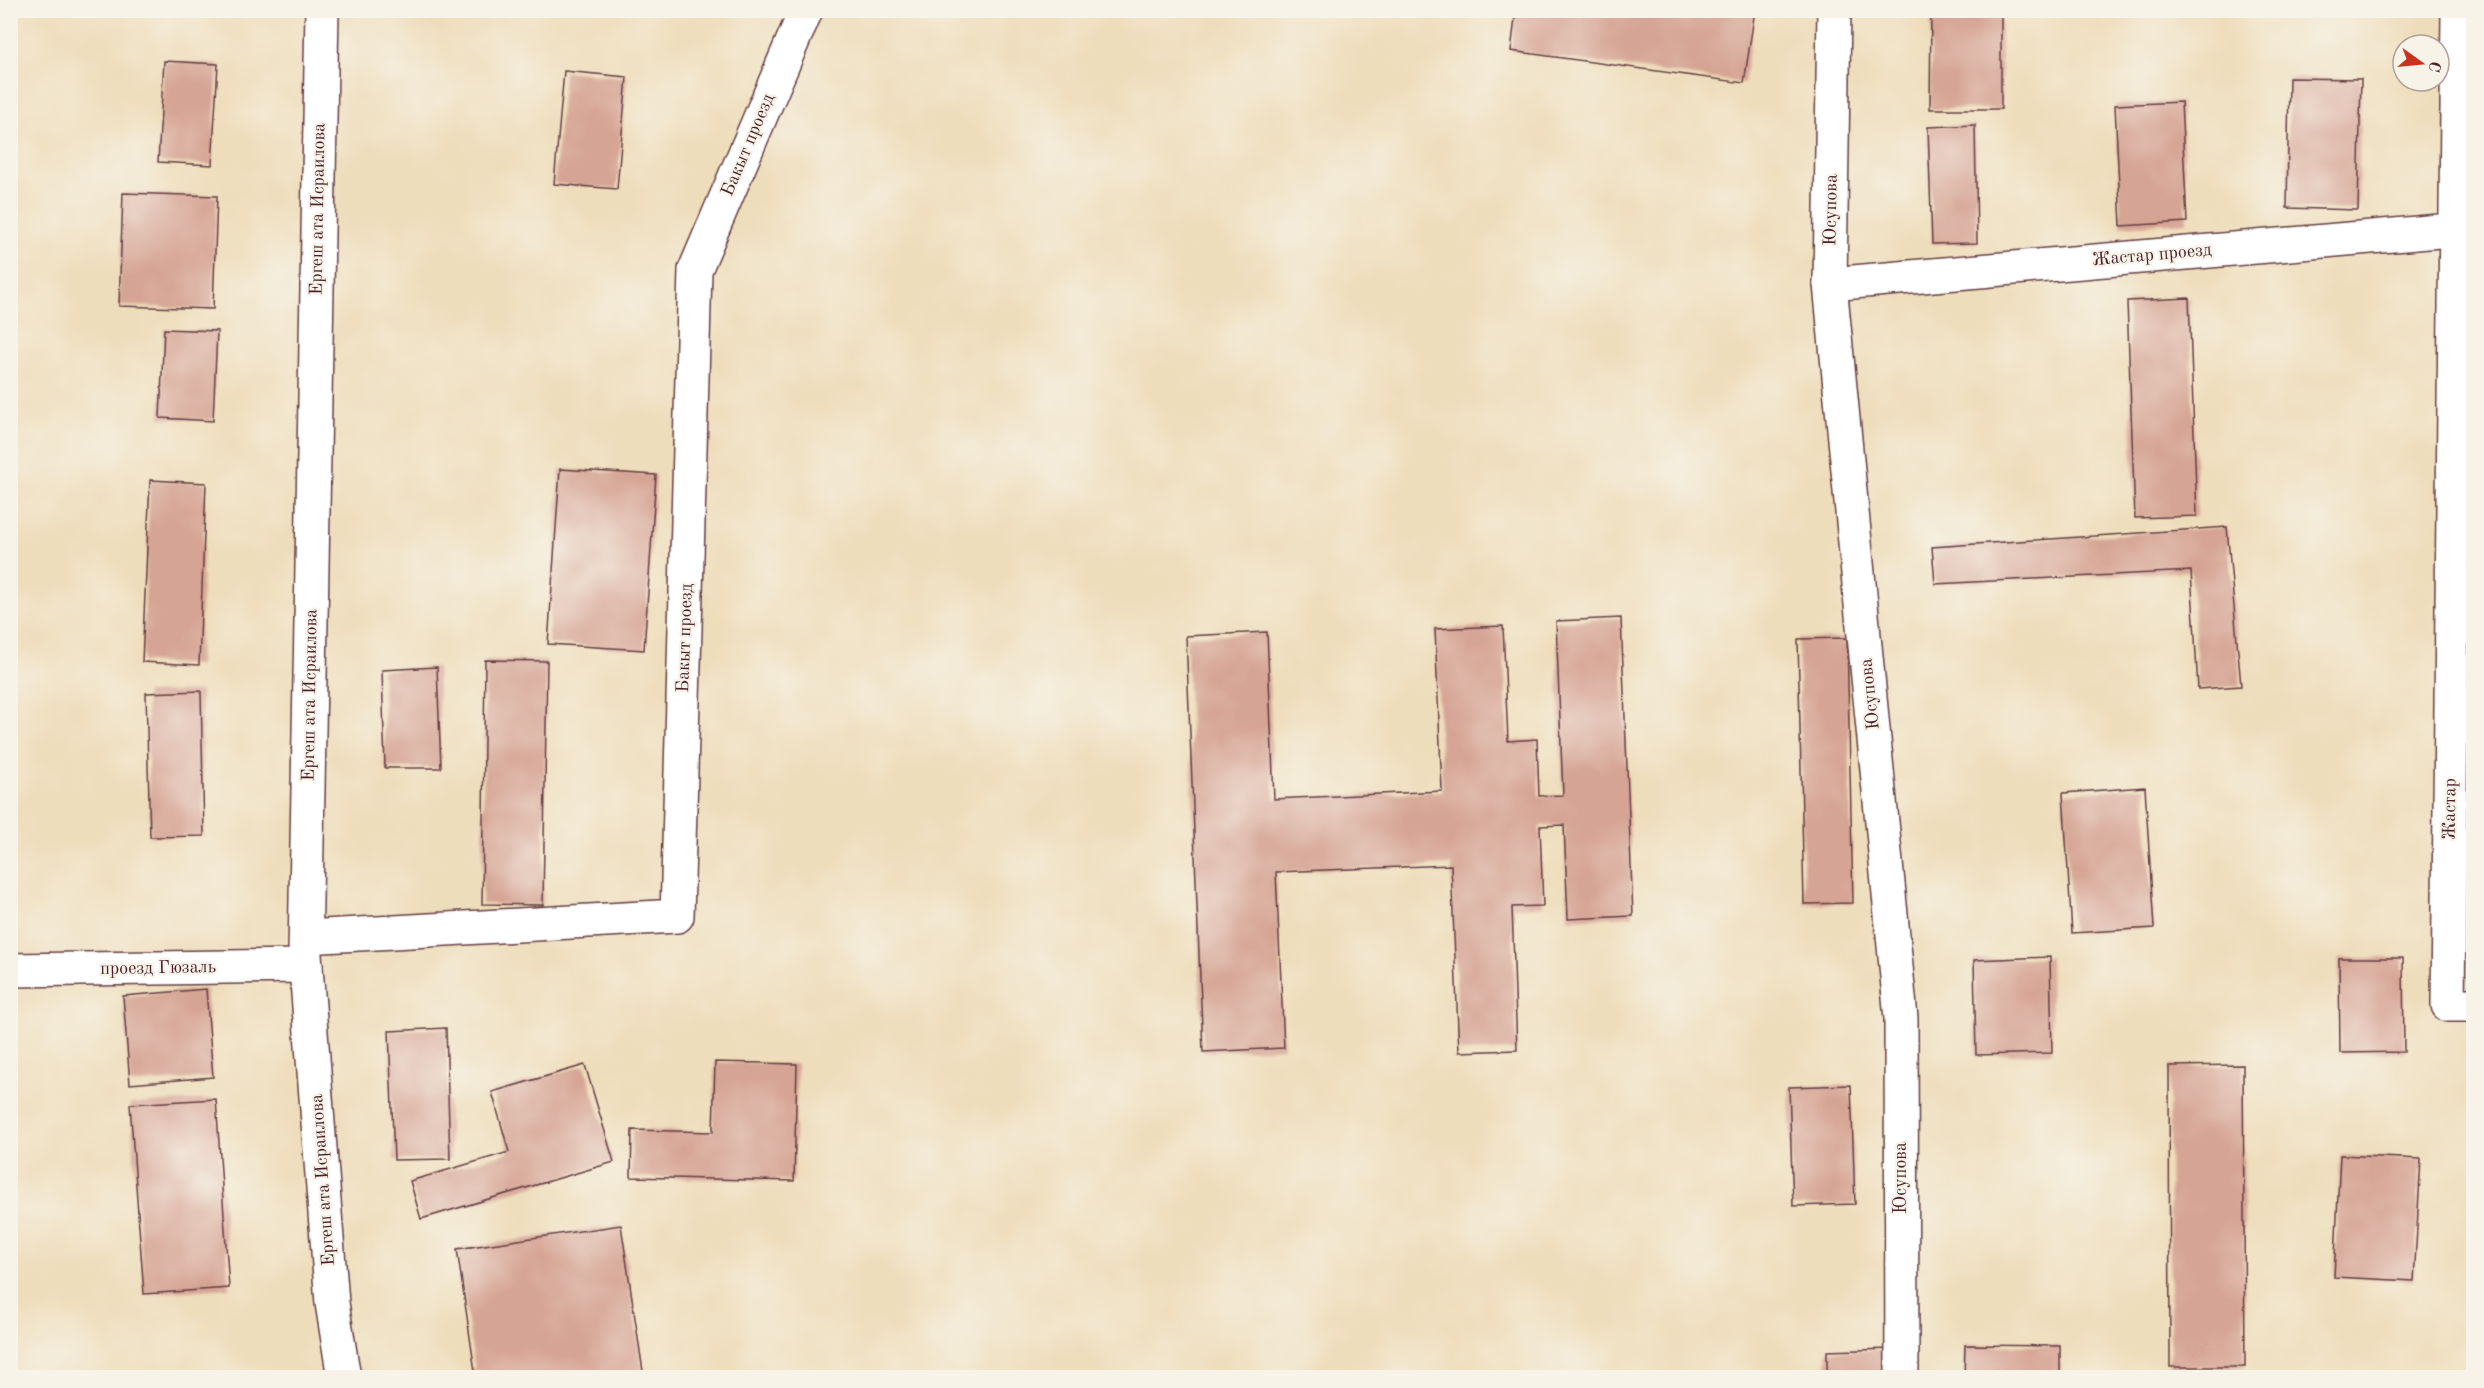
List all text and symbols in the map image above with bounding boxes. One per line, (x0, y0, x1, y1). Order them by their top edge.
north arrow (2391, 33, 2451, 93)
text: С (2424, 59, 2443, 74)
street label: Бакыт проезд (718, 91, 778, 199)
street label: Ергеш ата Исраилова (307, 123, 329, 295)
street label: Юсупова (1821, 174, 1841, 246)
street label: Жастар проезд (2092, 241, 2213, 269)
street label: Бакыт проезд (674, 583, 696, 693)
street label: Ергеш ата Исраилова (299, 609, 321, 781)
street label: Юсупова (1857, 657, 1883, 731)
street label: Жастар (2440, 778, 2460, 840)
street label: проезд Гюзаль (100, 958, 216, 978)
street label: Ергеш ата Исраилова (308, 1093, 338, 1266)
street label: Юсупова (1892, 1142, 1910, 1214)

